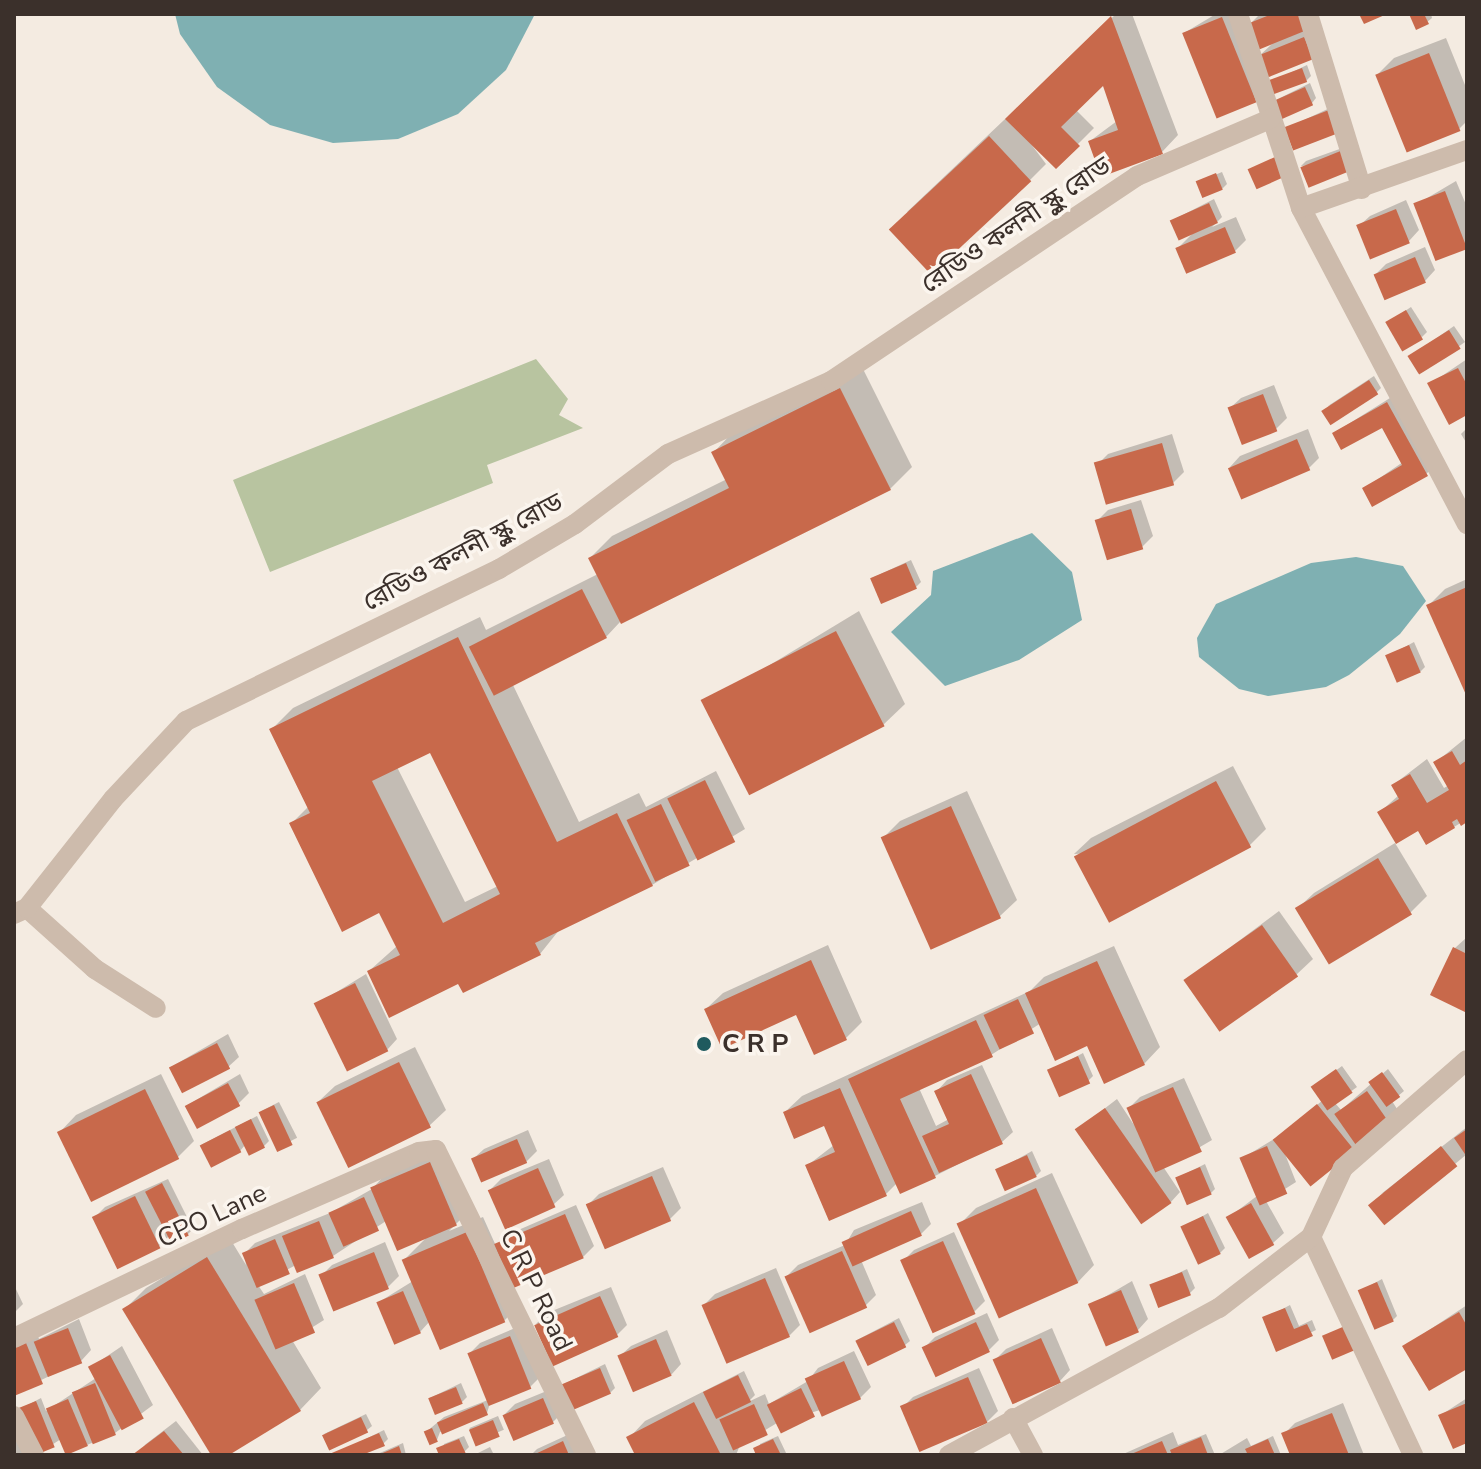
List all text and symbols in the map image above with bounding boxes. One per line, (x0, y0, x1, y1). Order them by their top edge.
street label: রেডিও কলনী স্কুল রোড (915, 150, 1117, 300)
street label: রেডিও কলনী স্কুল রোড (358, 486, 568, 618)
place label: C R P (722, 1028, 788, 1060)
marker: C R P (693, 1033, 715, 1055)
street label: CPO Lane (152, 1177, 272, 1255)
street label: C R P Road (493, 1224, 579, 1356)

